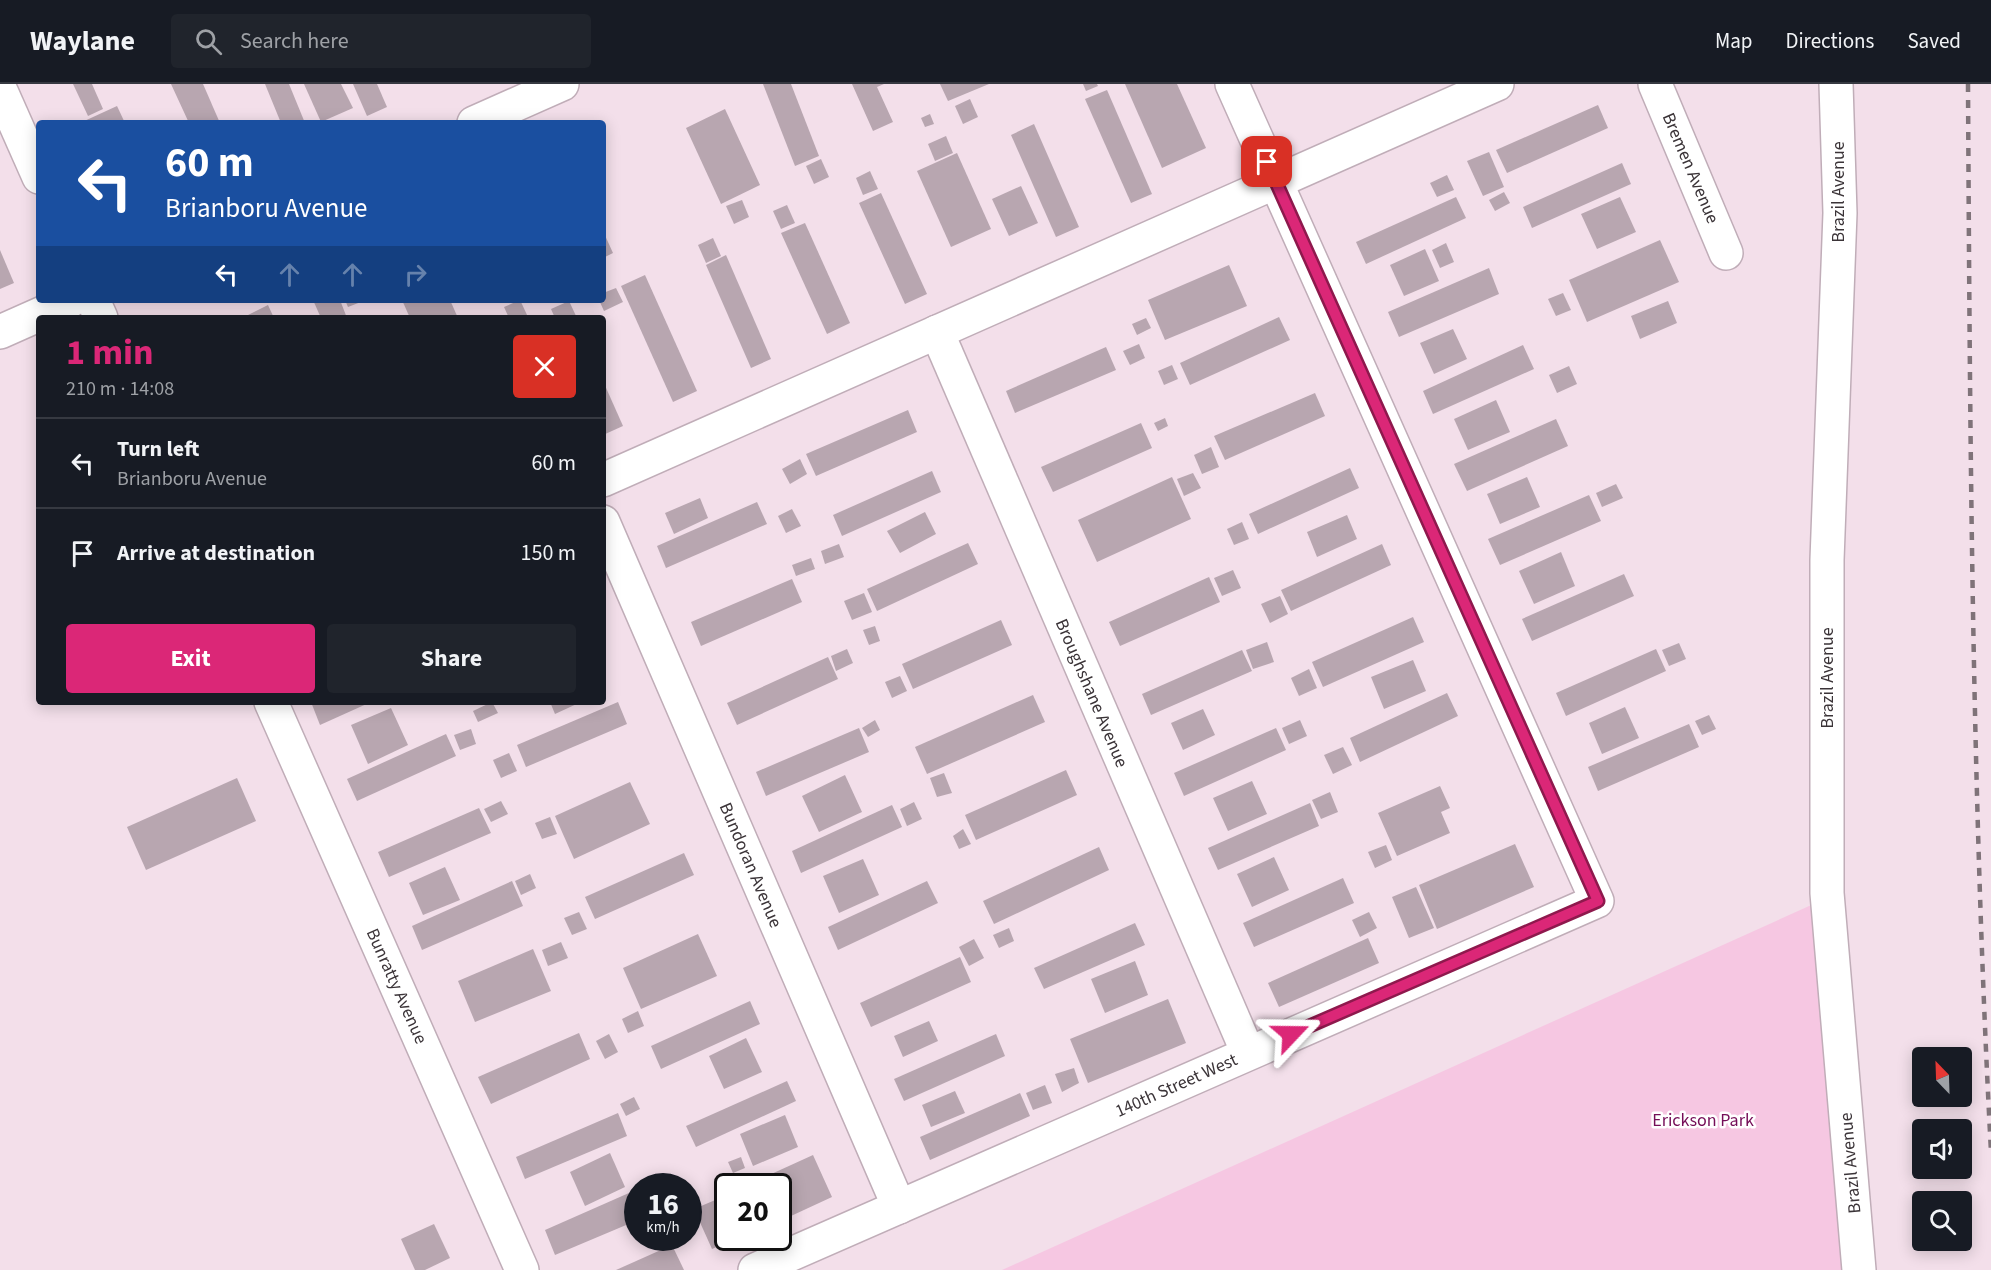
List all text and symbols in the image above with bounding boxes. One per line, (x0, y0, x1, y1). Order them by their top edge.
search box (171, 14, 591, 68)
text: Waylane (30, 21, 135, 61)
icon: search (192, 25, 225, 58)
text: Search here (240, 25, 349, 57)
text: Map (1715, 26, 1753, 56)
text: Directions (1786, 26, 1874, 56)
text: Saved (1907, 26, 1961, 56)
street label: Bremen Avenue (1656, 109, 1725, 228)
text: 60 m (165, 133, 254, 193)
pin (1241, 136, 1292, 187)
street label: Brazil Avenue (1826, 141, 1851, 243)
icon: left (66, 144, 144, 222)
icon: arrive (1250, 145, 1283, 178)
text: Brianboru Avenue (165, 189, 368, 228)
icon: left (210, 258, 243, 291)
icon: ahead (273, 258, 306, 291)
icon: ahead (336, 258, 369, 291)
icon: right (399, 258, 432, 291)
text: 1 min (66, 327, 154, 378)
button: close (513, 335, 576, 398)
text: 210 m · 14:08 (66, 375, 174, 403)
text: Turn left (117, 433, 199, 465)
icon: left (66, 447, 99, 480)
text: 60 m (531, 447, 576, 479)
text: Brianboru Avenue (117, 465, 267, 493)
icon: arrive (66, 537, 99, 570)
text: Arrive at destination (117, 537, 315, 569)
text: 150 m (521, 537, 576, 569)
street label: Broughshane Avenue (1049, 615, 1134, 771)
button: Exit (66, 624, 315, 693)
button: Share (327, 624, 576, 693)
street label: Brazil Avenue (1815, 627, 1840, 729)
street label: Bundoran Avenue (713, 799, 788, 932)
street label: Bunratty Avenue (360, 924, 433, 1048)
position arrow (1259, 1002, 1323, 1066)
street label: 140th Street West (1111, 1047, 1241, 1124)
north arrow (1912, 1047, 1972, 1107)
map controls (1912, 1047, 1972, 1251)
park label: Erickson Park (1652, 1108, 1754, 1133)
street label: Brazil Avenue (1834, 1111, 1867, 1214)
button: sound (1912, 1119, 1972, 1179)
speed limit sign: 20 (714, 1173, 792, 1251)
text: 16 (647, 1183, 679, 1226)
button: search (1912, 1191, 1972, 1251)
text: km/h (646, 1217, 680, 1238)

